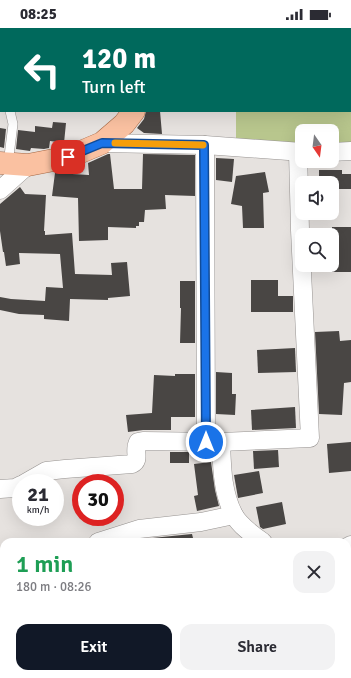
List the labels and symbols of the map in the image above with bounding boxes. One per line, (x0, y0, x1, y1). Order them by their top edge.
north arrow (295, 124, 339, 168)
pin (51, 140, 85, 174)
position arrow (185, 421, 227, 463)
speed limit sign: 30 (72, 474, 124, 526)

